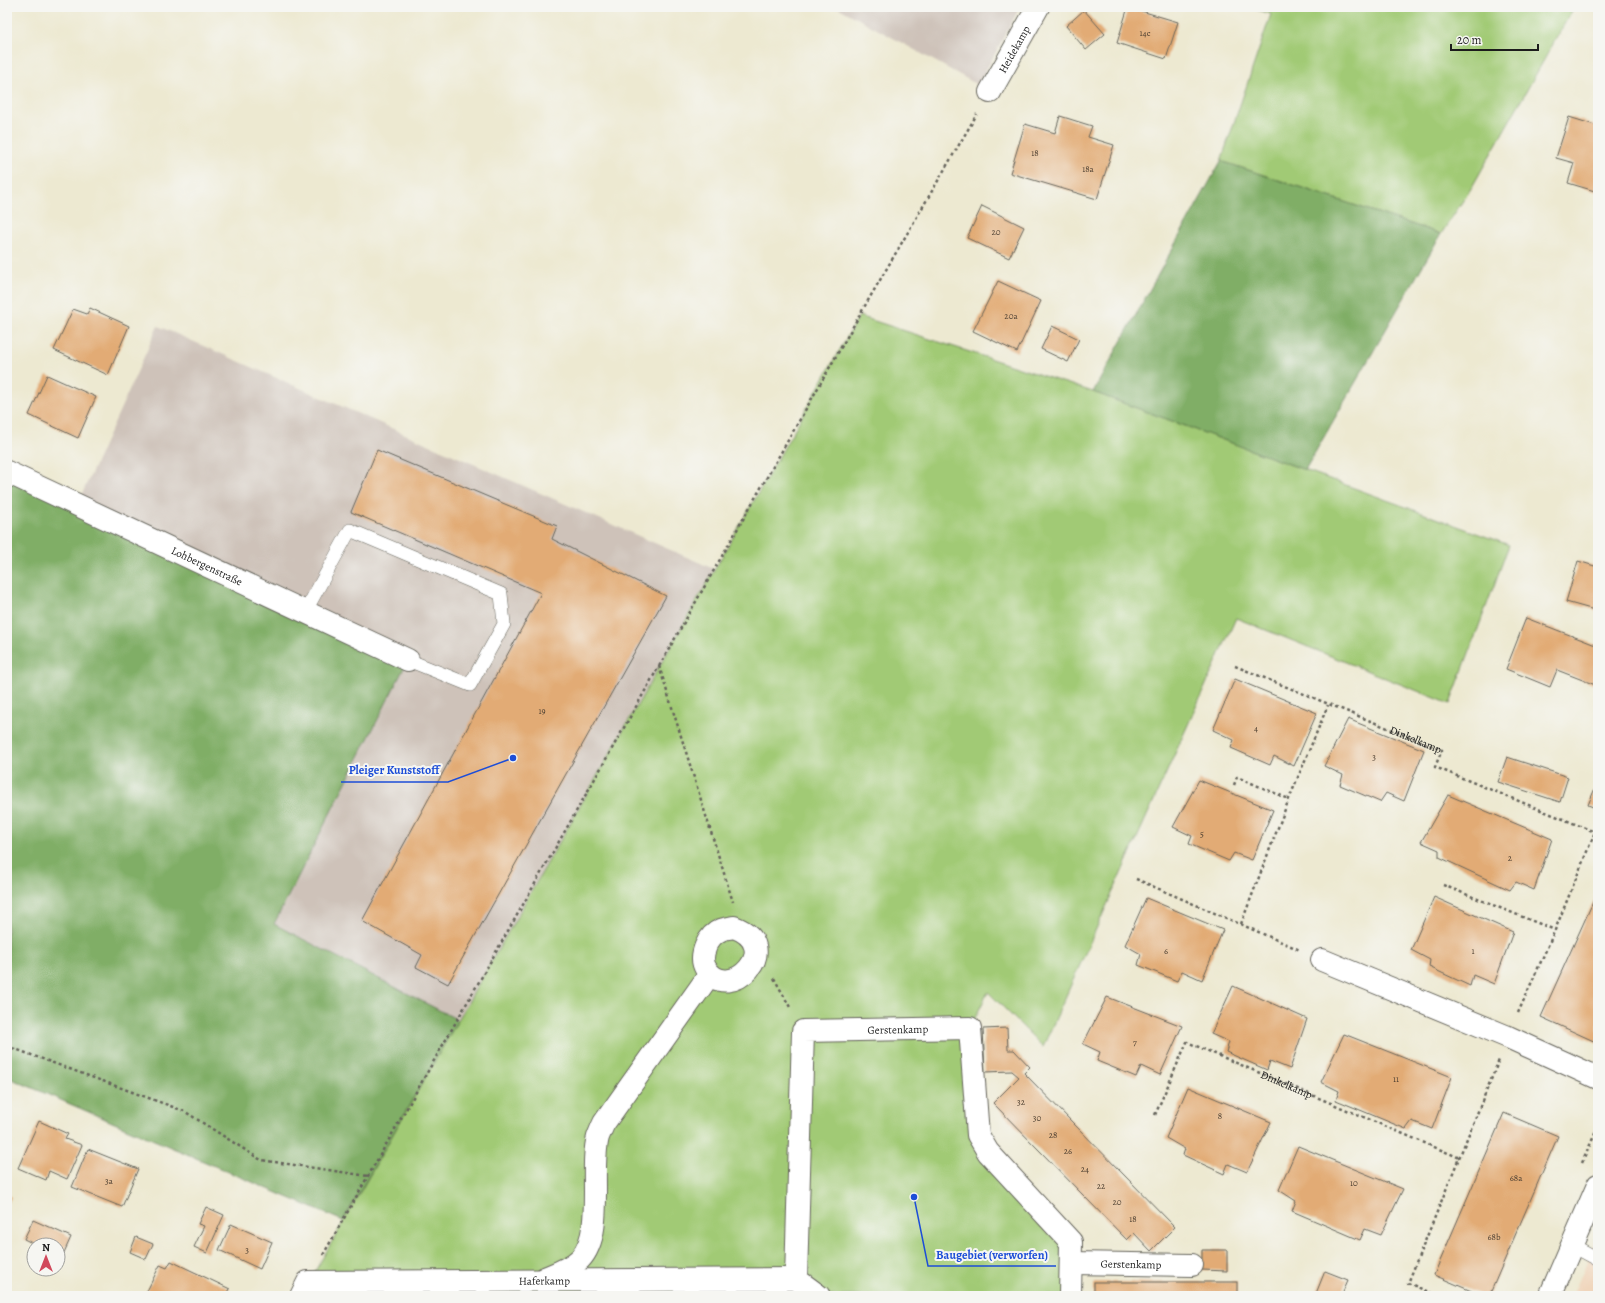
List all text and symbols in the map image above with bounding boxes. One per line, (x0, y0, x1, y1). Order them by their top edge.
street label: Heidekamp (995, 23, 1034, 76)
scale bar (1451, 26, 1538, 52)
house number: 14c (1140, 27, 1151, 39)
text: 20 m (1457, 32, 1481, 48)
house number: 18 (1031, 147, 1039, 159)
house number: 18a (1082, 163, 1095, 175)
house number: 20 (991, 226, 1001, 238)
house number: 20a (1004, 310, 1018, 322)
street label: Lohbergenstraße (169, 543, 245, 589)
house number: 19 (538, 705, 546, 717)
house number: 4 (1254, 722, 1258, 734)
street label: Dinkelkamp (1387, 722, 1444, 757)
house number: 3 (1372, 751, 1376, 763)
callout: Pleiger Kunststoff (341, 758, 448, 782)
text: Pleiger Kunststoff (349, 762, 441, 778)
house number: 5 (1200, 828, 1204, 840)
house number: 2 (1508, 852, 1513, 864)
house number: 6 (1164, 945, 1168, 957)
house number: 1 (1471, 945, 1475, 957)
street label: Gerstenkamp (867, 1021, 929, 1037)
house number: 7 (1133, 1036, 1137, 1048)
street label: Dinkelkamp (1258, 1067, 1315, 1102)
house number: 11 (1393, 1073, 1399, 1085)
house number: 32 (1017, 1096, 1026, 1108)
house number: 8 (1218, 1110, 1222, 1122)
house number: 30 (1033, 1112, 1041, 1124)
house number: 28 (1049, 1129, 1057, 1141)
house number: 26 (1064, 1145, 1072, 1157)
house number: 24 (1081, 1163, 1089, 1175)
house number: 68a (1510, 1172, 1523, 1184)
house number: 3a (105, 1175, 114, 1187)
house number: 10 (1350, 1177, 1358, 1189)
house number: 22 (1097, 1180, 1106, 1192)
house number: 20 (1112, 1196, 1122, 1208)
house number: 18 (1129, 1213, 1137, 1225)
house number: 68b (1487, 1231, 1501, 1243)
north arrow (26, 1237, 66, 1277)
text: N (42, 1240, 50, 1255)
callout: Baugebiet (verworfen) (928, 1242, 1056, 1266)
house number: 3 (245, 1244, 249, 1256)
text: Baugebiet (verworfen) (936, 1247, 1048, 1263)
street label: Gerstenkamp (1101, 1256, 1162, 1272)
street label: Haferkamp (519, 1273, 570, 1288)

